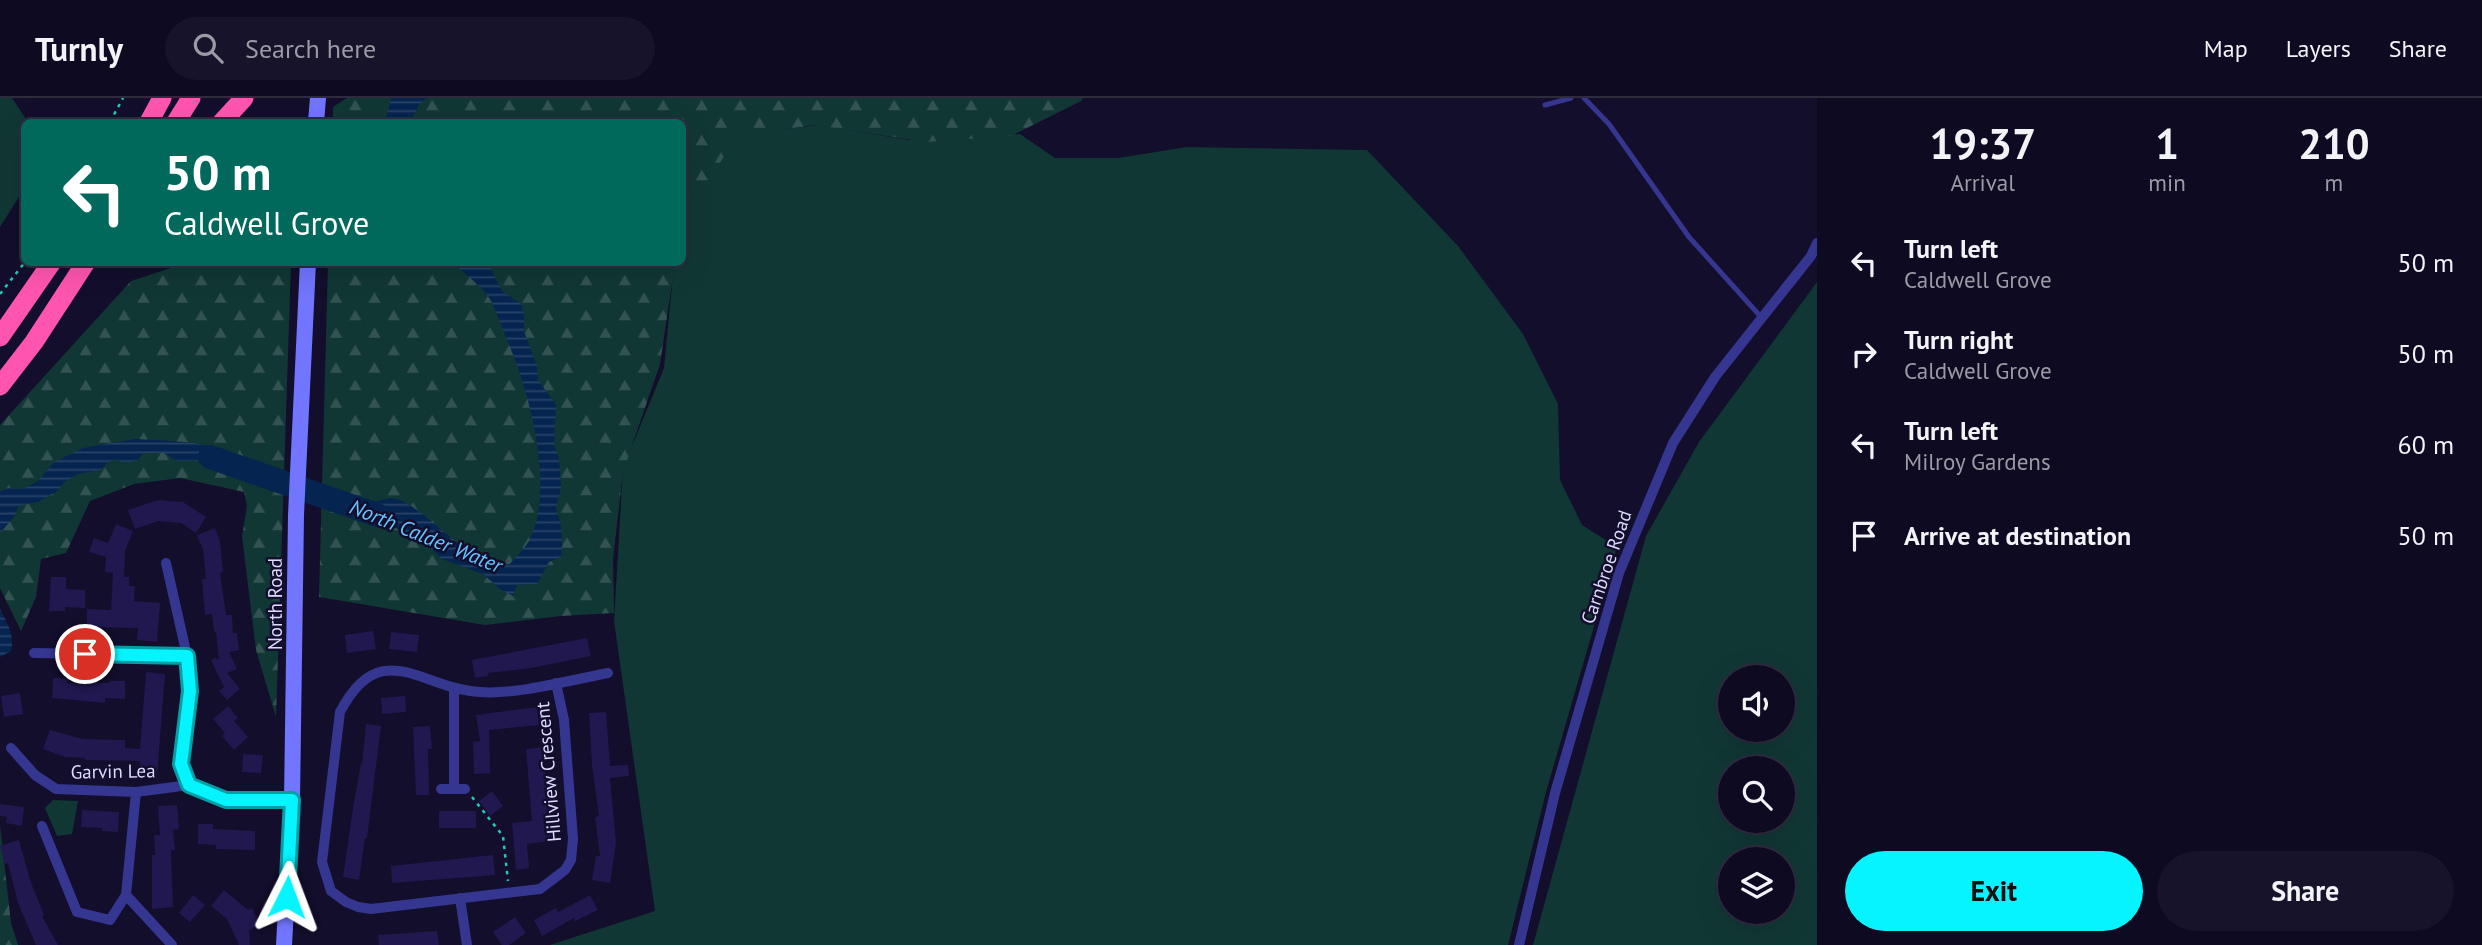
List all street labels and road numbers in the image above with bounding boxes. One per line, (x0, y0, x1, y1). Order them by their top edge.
street label: Carnbroe Road (1575, 507, 1637, 627)
street label: North Road (263, 558, 287, 650)
street label: Hillview Crescent (530, 700, 566, 843)
street label: Garvin Lea (70, 758, 156, 784)

